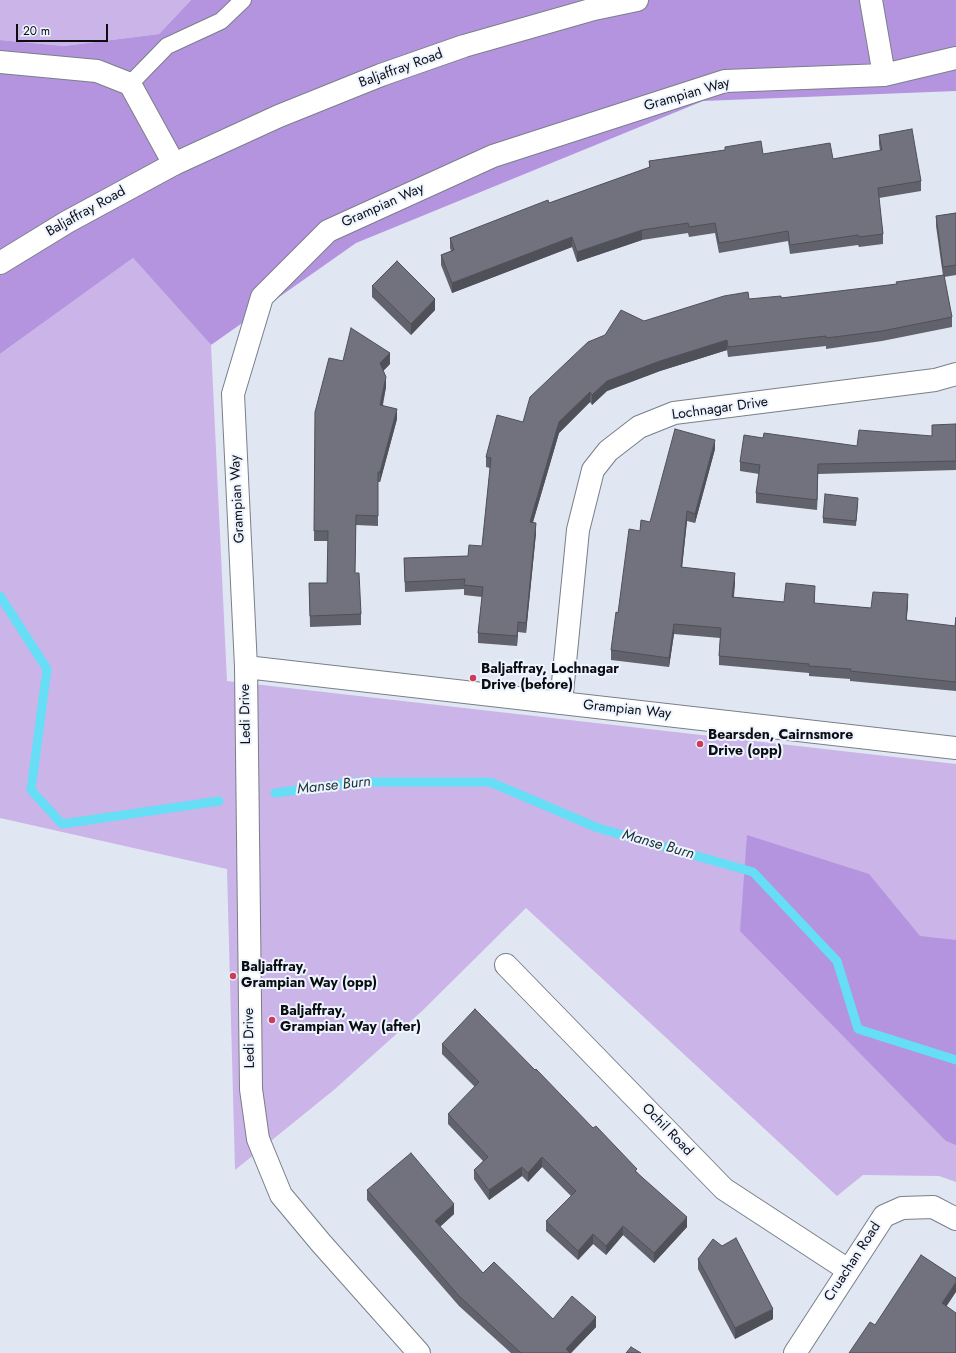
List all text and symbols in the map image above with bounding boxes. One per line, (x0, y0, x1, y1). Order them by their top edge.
scale bar (18, 16, 110, 42)
text: 20 m (23, 22, 50, 40)
street label: Baljaffray Road (357, 46, 445, 92)
street label: Grampian Way (642, 75, 732, 115)
street label: Grampian Way (339, 180, 427, 232)
street label: Baljaffray Road (43, 183, 129, 241)
street label: Lochnagar Drive (671, 394, 769, 424)
street label: Grampian Way (227, 454, 249, 544)
place label: Baljaffray, Lochnagar Drive (before) (481, 662, 619, 694)
marker: Baljaffray, Lochnagar Drive (before) (468, 673, 478, 683)
street label: Ledi Drive (237, 684, 255, 744)
street label: Grampian Way (582, 697, 672, 723)
place label: Bearsden, Cairnsmore Drive (opp) (708, 728, 853, 760)
marker: Bearsden, Cairnsmore Drive (opp) (695, 739, 705, 749)
water label: Manse Burn (296, 773, 372, 799)
water label: Manse Burn (620, 826, 696, 864)
place label: Baljaffray, Grampian Way (opp) (241, 960, 377, 992)
marker: Baljaffray, Grampian Way (opp) (228, 971, 238, 981)
place label: Baljaffray, Grampian Way (after) (280, 1004, 421, 1036)
street label: Ledi Drive (241, 1008, 259, 1068)
marker: Baljaffray, Grampian Way (after) (267, 1015, 277, 1025)
street label: Ochil Road (638, 1100, 696, 1160)
street label: Cruachan Road (821, 1219, 885, 1305)

